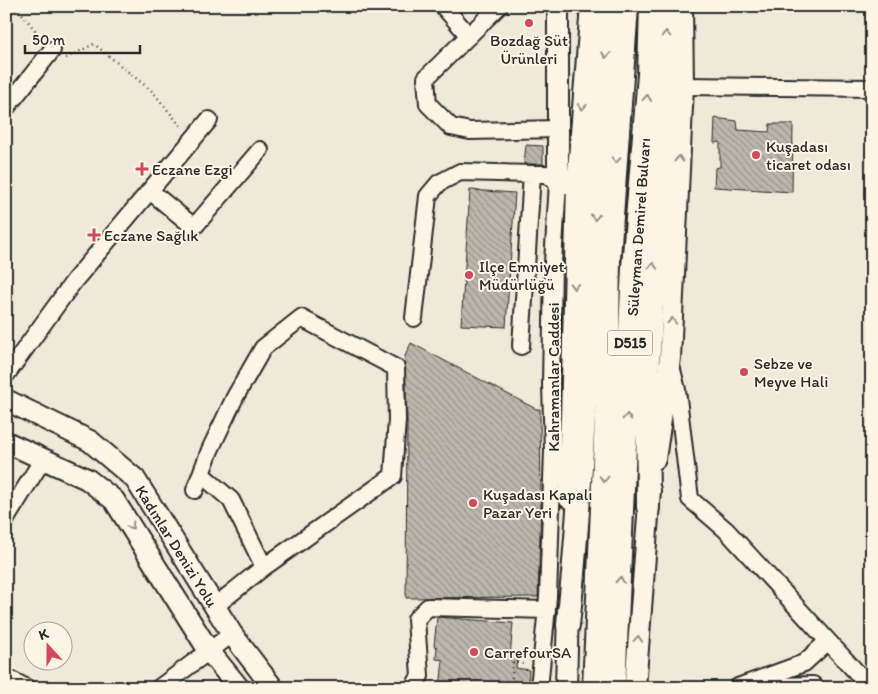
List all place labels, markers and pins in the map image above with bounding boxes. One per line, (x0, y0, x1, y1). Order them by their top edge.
marker: Bozdağ Süt Ürünleri (523, 17, 535, 29)
place label: Bozdağ Süt Ürünleri (490, 31, 568, 68)
place label: Kuşadası ticaret odası (766, 137, 851, 174)
marker: Kuşadası ticaret odası (750, 149, 762, 161)
place label: Eczane Ezgi (152, 160, 233, 179)
marker: Eczane Ezgi (136, 163, 148, 175)
place label: Eczane Sağlık (104, 226, 199, 245)
marker: Eczane Sağlık (88, 229, 100, 241)
place label: Ilçe Emniyet Müdürlüğü (479, 257, 564, 294)
marker: Ilçe Emniyet Müdürlüğü (463, 269, 475, 281)
place label: Sebze ve Meyve Hali (754, 354, 828, 391)
marker: Sebze ve Meyve Hali (738, 366, 750, 378)
place label: Kuşadası Kapalı Pazar Yeri (483, 485, 592, 522)
marker: Kuşadası Kapalı Pazar Yeri (467, 497, 479, 509)
place label: CarrefourSA (484, 643, 571, 662)
marker: CarrefourSA (468, 646, 480, 658)

